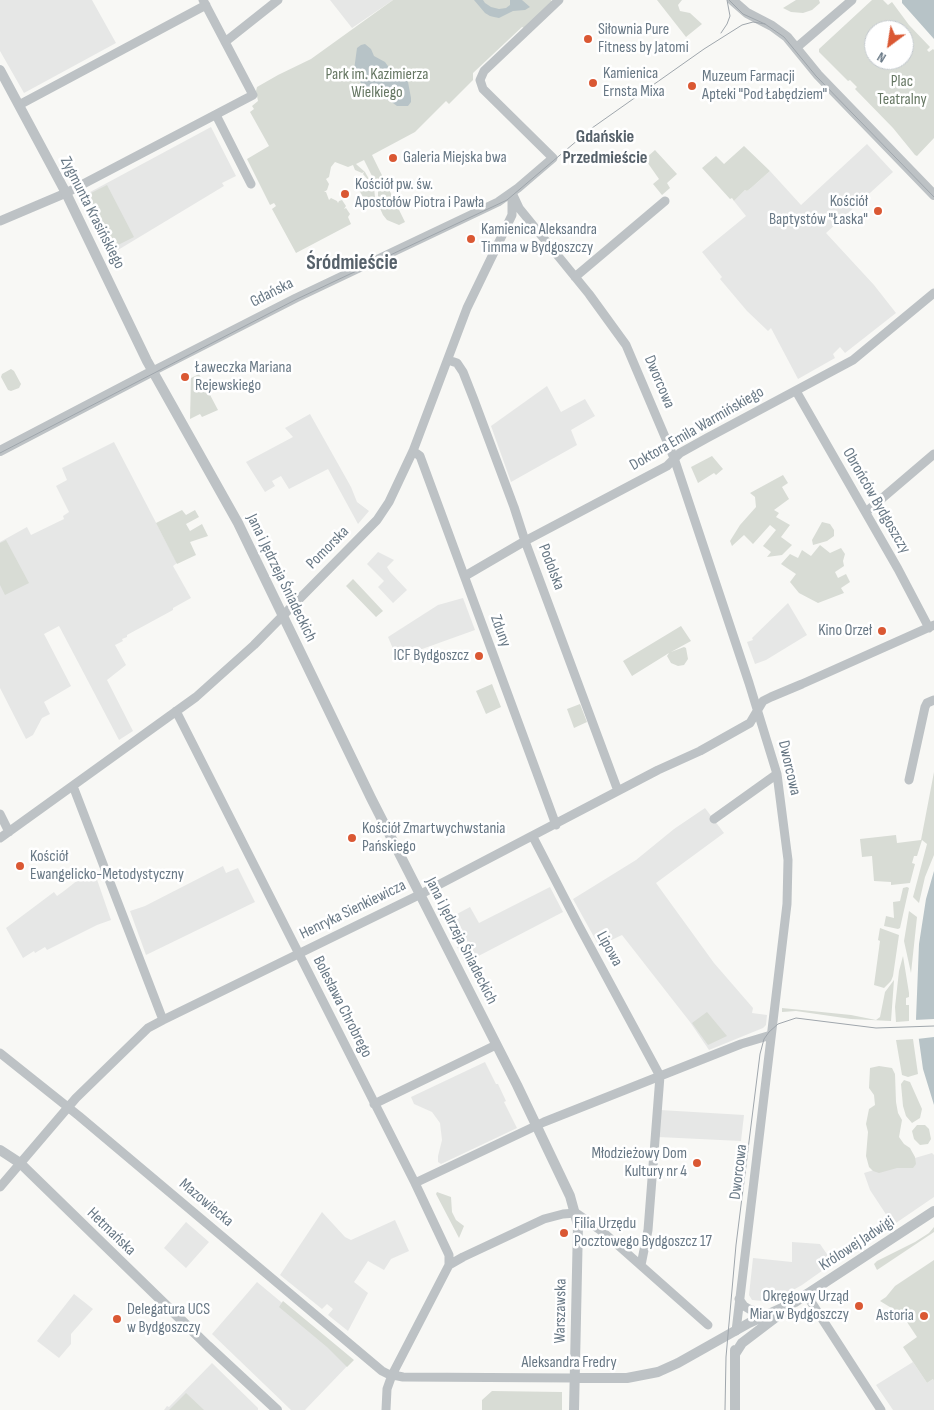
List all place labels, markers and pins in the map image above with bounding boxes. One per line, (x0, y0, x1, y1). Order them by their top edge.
place label: Siłownia Pure Fitness by Jatomi (598, 20, 689, 58)
marker: Siłownia Pure Fitness by Jatomi (582, 33, 594, 45)
place label: Kamienica Ernsta Mixa (603, 64, 665, 102)
place label: Muzeum Farmacji Apteki "Pod Łabędziem" (702, 67, 827, 105)
marker: Kamienica Ernsta Mixa (587, 77, 599, 89)
marker: Muzeum Farmacji Apteki "Pod Łabędziem" (686, 80, 698, 92)
place label: Galeria Miejska bwa (403, 148, 507, 168)
marker: Galeria Miejska bwa (387, 152, 399, 164)
place label: Kościół pw. św. Apostołów Piotra i Pawła (355, 175, 484, 213)
marker: Kościół pw. św. Apostołów Piotra i Pawła (339, 188, 351, 200)
place label: Kościół Baptystów "Łaska" (769, 192, 868, 230)
marker: Kościół Baptystów "Łaska" (872, 205, 884, 217)
place label: Kamienica Aleksandra Timma w Bydgoszczy (481, 220, 597, 258)
marker: Kamienica Aleksandra Timma w Bydgoszczy (465, 233, 477, 245)
place label: Ławeczka Mariana Rejewskiego (195, 358, 292, 396)
marker: Ławeczka Mariana Rejewskiego (179, 371, 191, 383)
place label: Kino Orzeł (818, 621, 872, 641)
marker: Kino Orzeł (876, 625, 888, 637)
place label: ICF Bydgoszcz (393, 646, 469, 666)
marker: ICF Bydgoszcz (473, 650, 485, 662)
place label: Kościół Zmartwychwstania Pańskiego (362, 819, 505, 857)
marker: Kościół Zmartwychwstania Pańskiego (346, 832, 358, 844)
place label: Kościół Ewangelicko-Metodystyczny (30, 847, 184, 885)
marker: Kościół Ewangelicko-Metodystyczny (14, 860, 26, 872)
place label: Młodzieżowy Dom Kultury nr 4 (591, 1144, 687, 1182)
marker: Młodzieżowy Dom Kultury nr 4 (691, 1157, 703, 1169)
place label: Filia Urzędu Pocztowego Bydgoszcz 17 (574, 1214, 712, 1252)
marker: Filia Urzędu Pocztowego Bydgoszcz 17 (558, 1227, 570, 1239)
place label: Okręgowy Urząd Miar w Bydgoszczy (750, 1287, 849, 1325)
place label: Delegatura UCS w Bydgoszczy (127, 1300, 210, 1338)
marker: Okręgowy Urząd Miar w Bydgoszczy (853, 1300, 865, 1312)
place label: Astoria (876, 1306, 914, 1326)
marker: Astoria (918, 1310, 930, 1322)
marker: Delegatura UCS w Bydgoszczy (111, 1313, 123, 1325)

